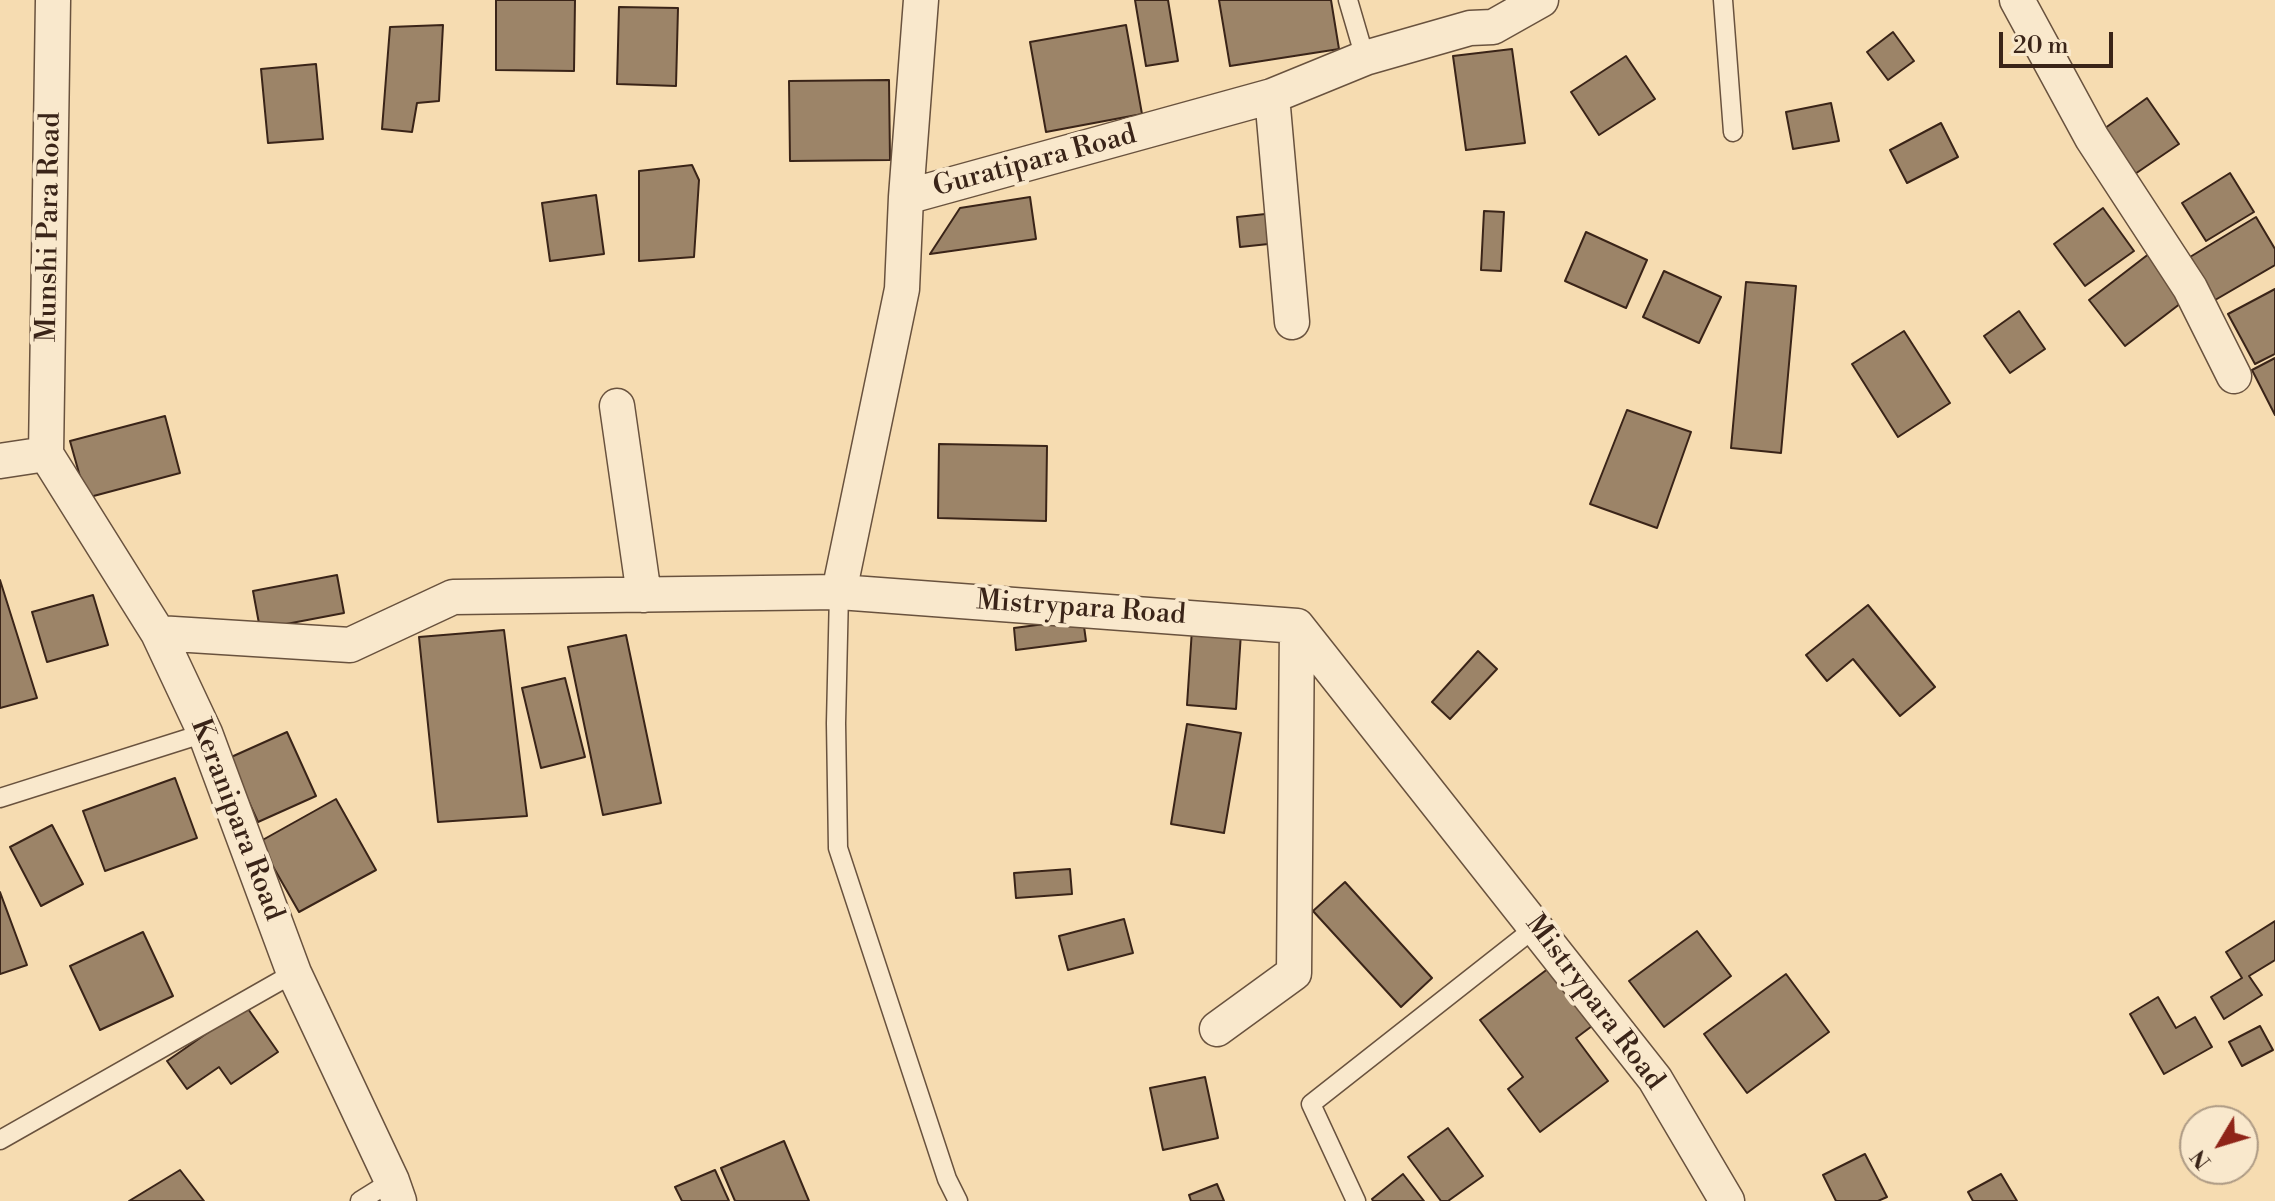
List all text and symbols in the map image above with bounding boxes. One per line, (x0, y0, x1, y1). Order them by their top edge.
scale bar (2003, 16, 2117, 66)
text: 20 m (2013, 31, 2069, 61)
street label: Munshi Para Road (31, 112, 69, 342)
street label: Guratipara Road (930, 119, 1140, 205)
street label: Mistrypara Road (975, 585, 1187, 633)
street label: Keranipara Road (182, 714, 290, 926)
street label: Mistrypara Road (1517, 909, 1671, 1097)
north arrow (2179, 1105, 2259, 1185)
text: N (2185, 1144, 2217, 1174)

